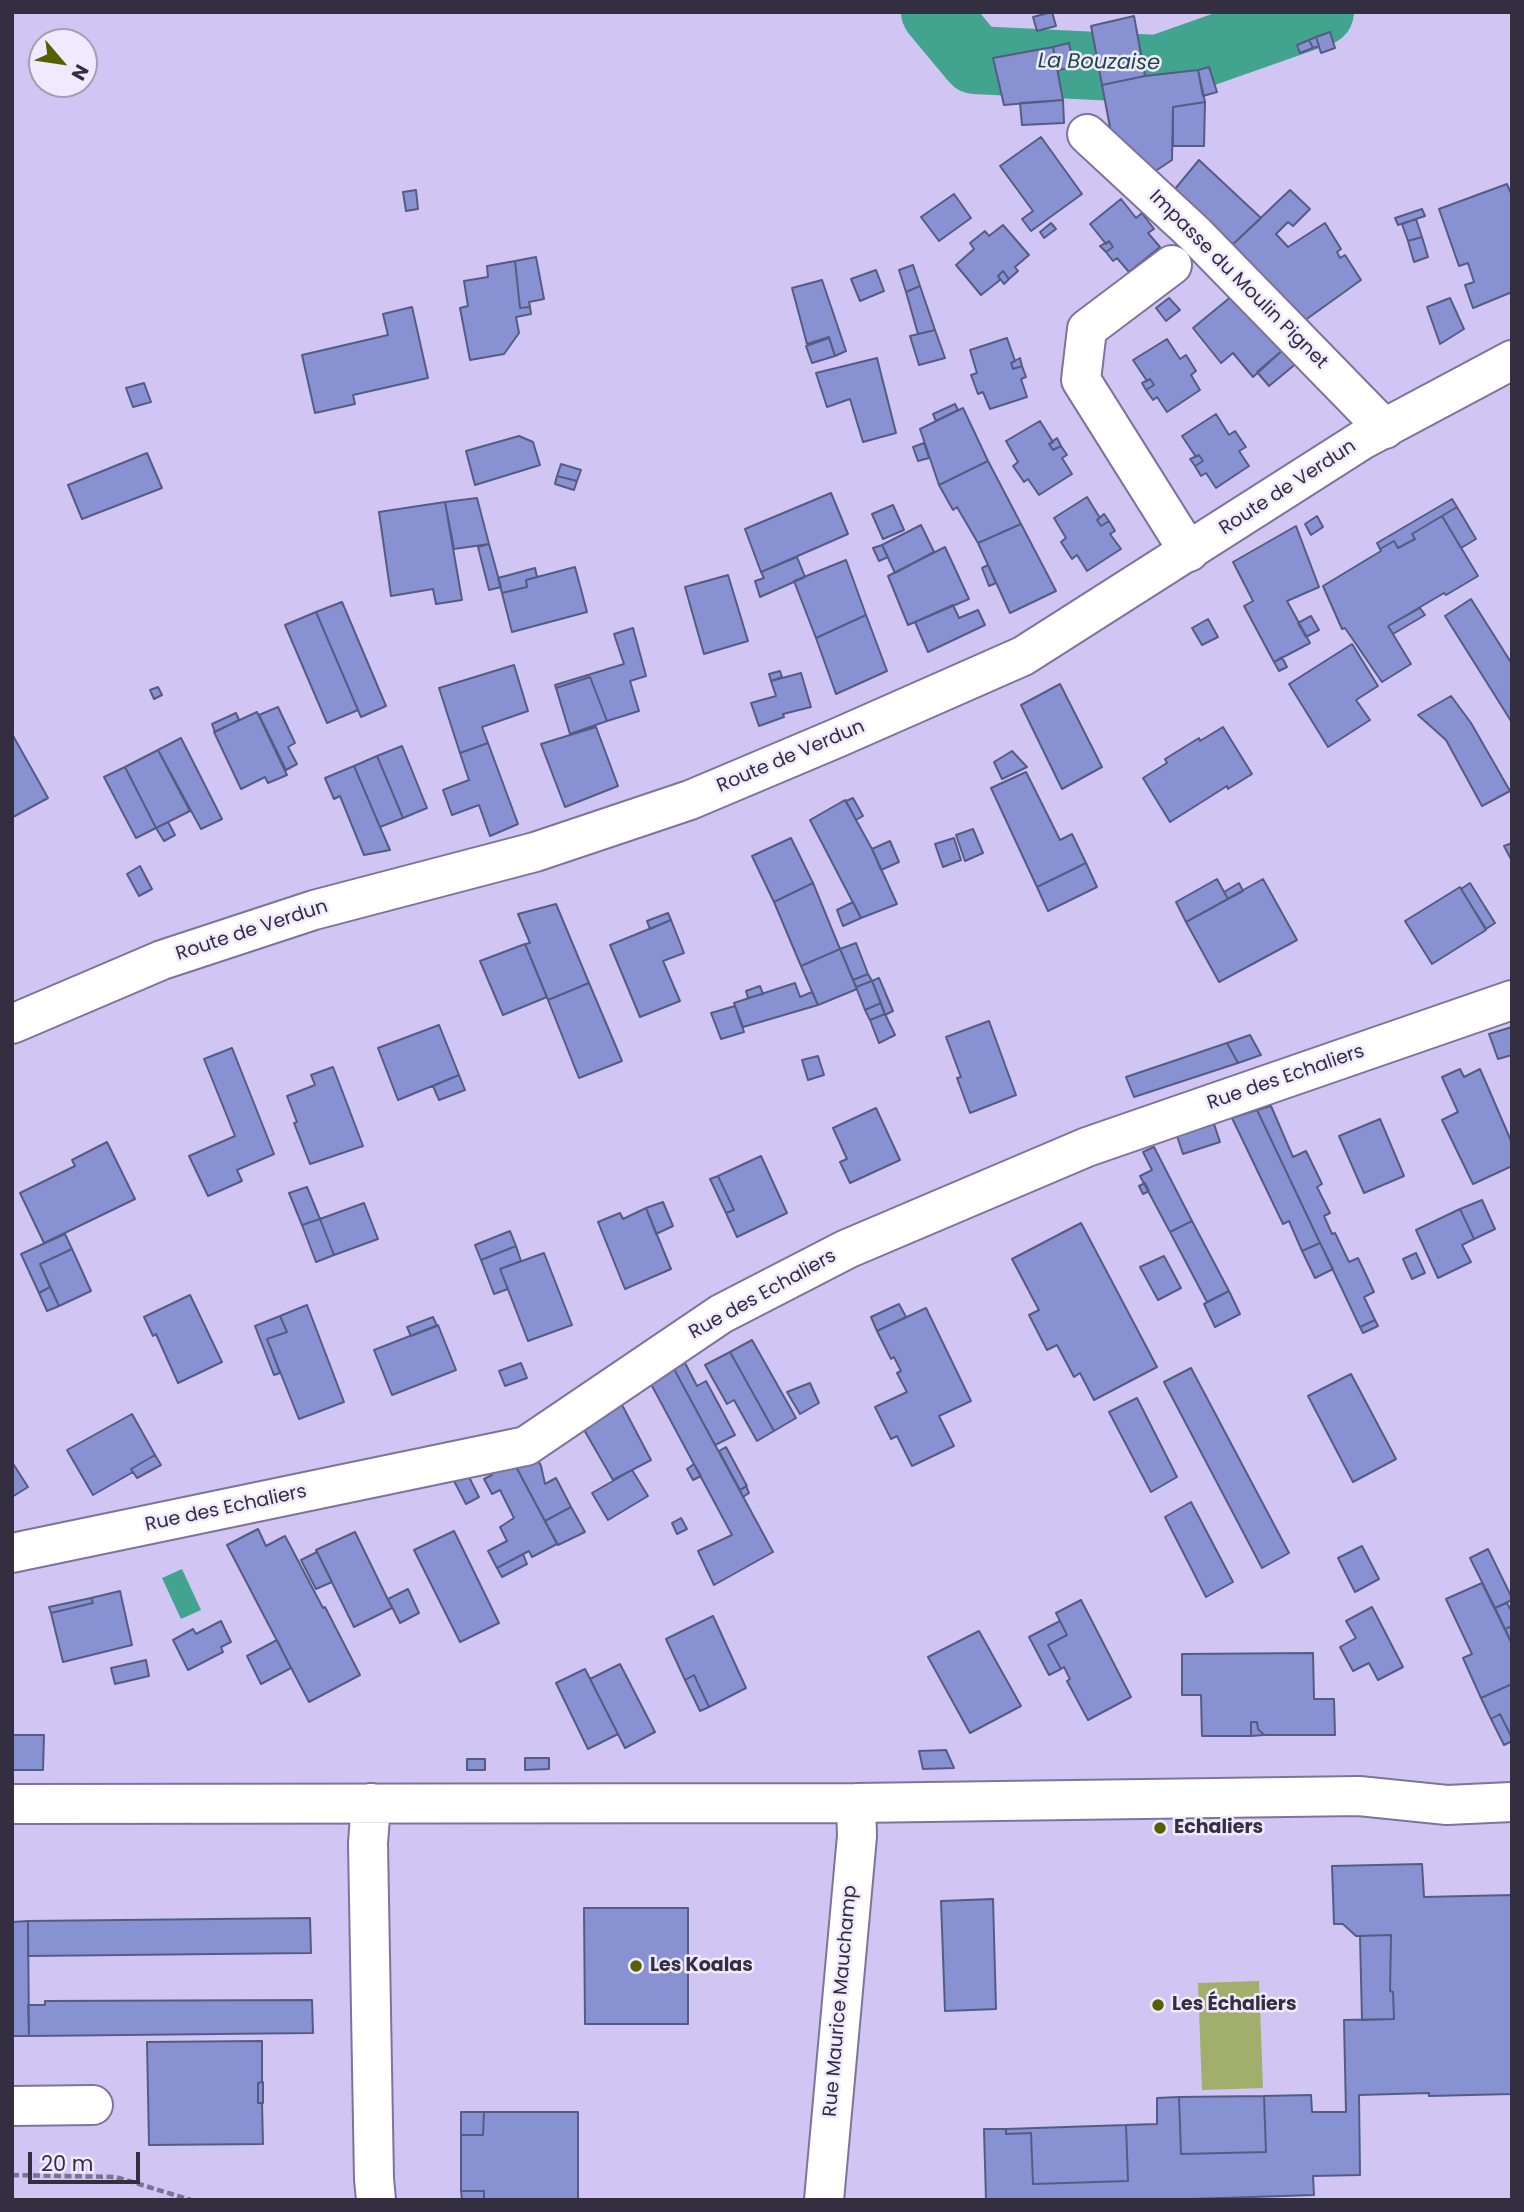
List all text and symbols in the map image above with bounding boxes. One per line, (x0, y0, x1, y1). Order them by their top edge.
north arrow (28, 28, 98, 98)
water label: La Bouzaise (1038, 49, 1160, 77)
text: N (65, 60, 95, 85)
street label: Impasse du Moulin Pignet (1144, 186, 1332, 374)
street label: Route de Verdun (1215, 435, 1361, 541)
street label: Route de Verdun (714, 716, 868, 798)
street label: Route de Verdun (173, 896, 331, 966)
street label: Rue des Echaliers (1204, 1040, 1368, 1116)
street label: Rue des Echaliers (685, 1245, 841, 1345)
street label: Rue des Echaliers (143, 1481, 309, 1537)
place label: Echaliers (1174, 1817, 1263, 1839)
marker: Echaliers (1152, 1820, 1168, 1836)
street label: Rue Maurice Mauchamp (820, 1884, 862, 2118)
place label: Les Koalas (650, 1955, 753, 1977)
marker: Les Koalas (628, 1958, 644, 1974)
place label: Les Échaliers (1172, 1994, 1297, 2016)
marker: Les Échaliers (1150, 1997, 1166, 2013)
scale bar (32, 2138, 144, 2182)
text: 20 m (41, 2149, 94, 2178)

